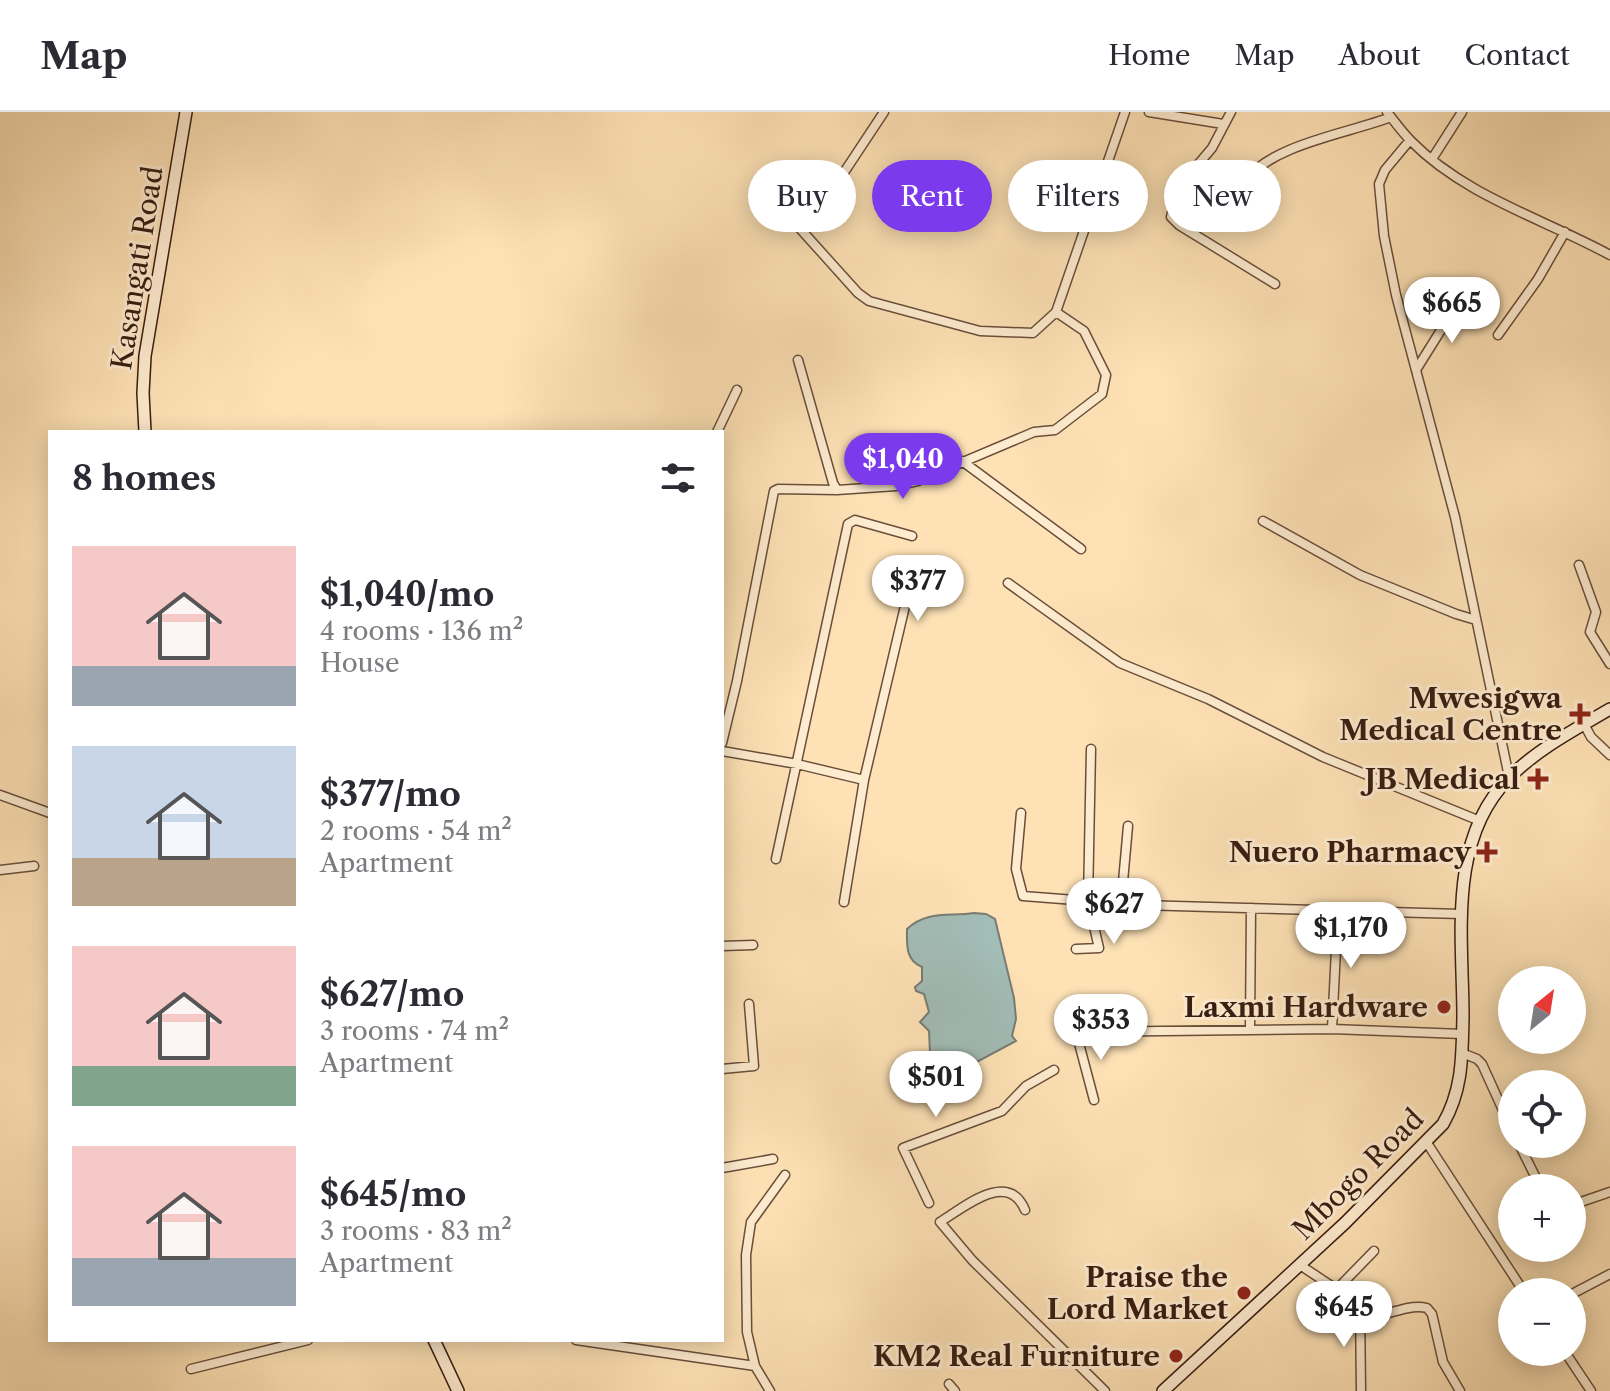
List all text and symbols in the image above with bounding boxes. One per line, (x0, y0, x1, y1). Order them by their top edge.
text: Map (40, 32, 128, 79)
text: Home (1108, 38, 1190, 72)
text: Map (1234, 38, 1294, 72)
text: About (1338, 38, 1420, 72)
text: Contact (1464, 38, 1570, 72)
chip: Buy (748, 160, 856, 232)
chip: Rent (872, 160, 992, 232)
chip: Filters (1008, 160, 1148, 232)
chip: New (1164, 160, 1281, 232)
street label: Kasangati Road (104, 164, 170, 372)
pin: $665 (1405, 277, 1499, 345)
text: $665 (1422, 287, 1482, 319)
pin: $1,040 (838, 433, 968, 501)
text: $1,040 (862, 443, 944, 475)
icon: filters (656, 456, 700, 500)
text: 8 homes (72, 457, 216, 499)
pin: $377 (871, 555, 965, 623)
text: $377 (890, 565, 946, 597)
text: $1,040/mo (320, 573, 494, 615)
icon: home (136, 578, 232, 674)
text: 4 rooms · 136 m² (320, 615, 523, 647)
text: House (320, 647, 400, 679)
place label: Mwesigwa Medical Centre (1339, 681, 1563, 747)
marker: Mwesigwa Medical Centre (1569, 703, 1591, 725)
place label: JB Medical (1360, 762, 1520, 796)
marker: JB Medical (1527, 768, 1549, 790)
text: $377/mo (320, 773, 461, 815)
icon: home (136, 778, 232, 874)
text: 2 rooms · 54 m² (320, 815, 512, 847)
place label: Nuero Pharmacy (1229, 835, 1472, 869)
marker: Nuero Pharmacy (1478, 843, 1496, 861)
text: Apartment (320, 847, 453, 879)
pin: $627 (1067, 878, 1161, 946)
text: $627 (1085, 888, 1143, 920)
pin: $1,170 (1286, 902, 1416, 970)
text: $1,170 (1313, 912, 1389, 944)
north arrow (1498, 966, 1586, 1054)
map controls (1498, 966, 1586, 1366)
text: $627/mo (320, 973, 464, 1015)
icon: home (136, 978, 232, 1074)
place label: Laxmi Hardware (1184, 990, 1428, 1024)
pin: $353 (1054, 994, 1148, 1062)
marker: Laxmi Hardware (1435, 998, 1453, 1016)
text: $353 (1072, 1004, 1130, 1036)
text: 3 rooms · 74 m² (320, 1015, 509, 1047)
text: Apartment (320, 1047, 453, 1079)
pin: $501 (889, 1051, 983, 1119)
text: $501 (907, 1061, 965, 1093)
button: locate (1498, 1070, 1586, 1158)
street label: Mbogo Road (1286, 1102, 1430, 1246)
text: $645/mo (320, 1173, 466, 1215)
button: + (1498, 1174, 1586, 1262)
icon: home (136, 1178, 232, 1274)
text: 3 rooms · 83 m² (320, 1215, 512, 1247)
text: Apartment (320, 1247, 453, 1279)
place label: Praise the Lord Market (1047, 1260, 1229, 1326)
button: − (1498, 1278, 1586, 1366)
pin: $645 (1297, 1281, 1391, 1349)
marker: Praise the Lord Market (1235, 1284, 1253, 1302)
text: $645 (1314, 1291, 1374, 1323)
place label: KM2 Real Furniture (873, 1339, 1160, 1373)
marker: KM2 Real Furniture (1167, 1347, 1185, 1365)

